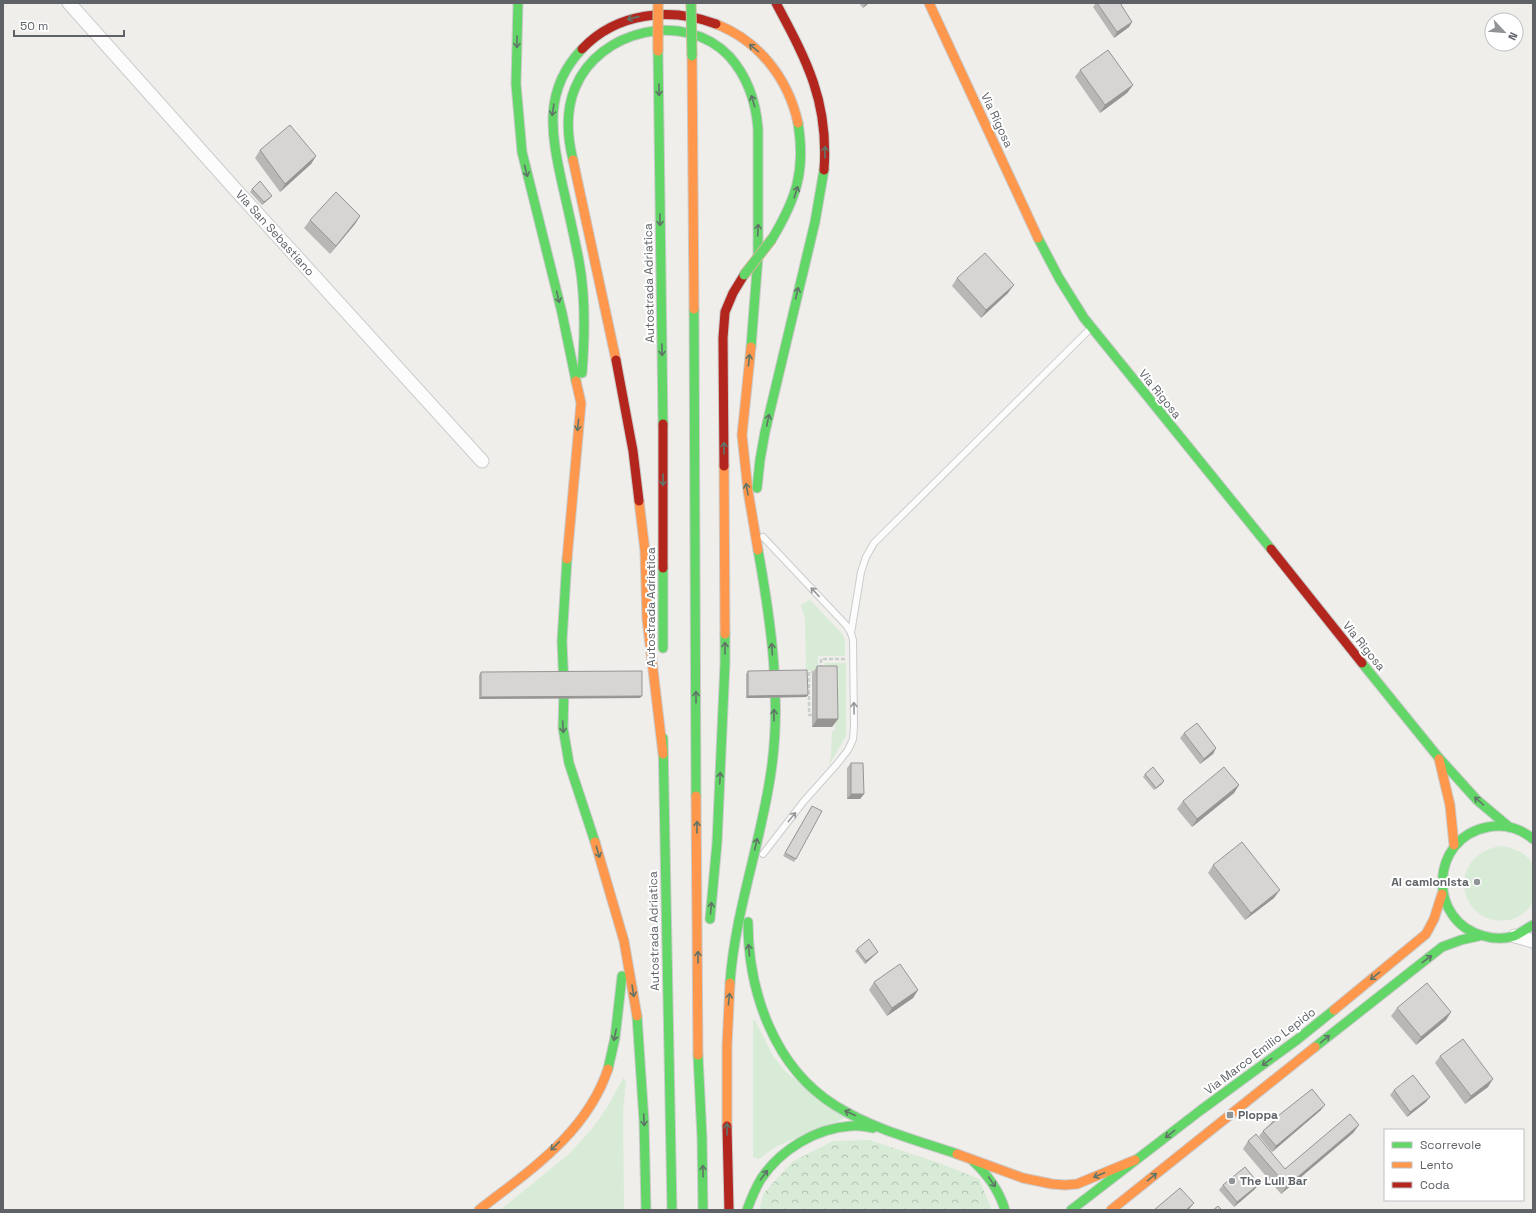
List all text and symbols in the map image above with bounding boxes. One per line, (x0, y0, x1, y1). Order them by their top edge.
scale bar (14, 12, 124, 38)
north arrow (1484, 12, 1524, 52)
one-way arrow (627, 14, 640, 22)
text: 50 m (20, 18, 48, 34)
text: N (1505, 30, 1521, 43)
one-way arrow (513, 35, 521, 48)
one-way arrow (749, 44, 759, 53)
one-way arrow (655, 83, 662, 96)
street label: Via Rigosa (977, 90, 1017, 150)
one-way arrow (749, 94, 756, 107)
one-way arrow (549, 103, 557, 116)
one-way arrow (821, 146, 829, 159)
one-way arrow (523, 164, 531, 177)
one-way arrow (793, 185, 800, 198)
street label: Via San Sebastiano (232, 187, 318, 279)
one-way arrow (657, 213, 664, 226)
street label: Autostrada Adriatica (640, 223, 658, 343)
one-way arrow (755, 224, 762, 237)
one-way arrow (794, 287, 802, 300)
one-way arrow (554, 291, 562, 304)
one-way arrow (658, 343, 666, 356)
one-way arrow (745, 354, 752, 367)
street label: Via Rigosa (1135, 366, 1185, 422)
one-way arrow (764, 414, 772, 427)
one-way arrow (575, 418, 582, 431)
one-way arrow (720, 442, 727, 455)
one-way arrow (659, 473, 667, 486)
one-way arrow (743, 483, 751, 496)
street label: Autostrada Adriatica (643, 547, 659, 667)
one-way arrow (810, 587, 819, 597)
street label: Via Rigosa (1339, 618, 1389, 674)
one-way arrow (721, 642, 729, 655)
one-way arrow (768, 643, 776, 656)
one-way arrow (692, 691, 700, 704)
one-way arrow (850, 702, 858, 715)
one-way arrow (770, 709, 778, 722)
one-way arrow (560, 720, 567, 733)
one-way arrow (716, 772, 724, 785)
one-way arrow (1474, 797, 1485, 806)
one-way arrow (788, 811, 796, 822)
one-way arrow (693, 821, 701, 834)
one-way arrow (753, 838, 760, 851)
one-way arrow (595, 845, 602, 858)
street label: Autostrada Adriatica (645, 871, 663, 991)
place label: Al camionista (1391, 874, 1469, 890)
marker: Al camionista (1472, 877, 1482, 887)
one-way arrow (707, 902, 715, 915)
one-way arrow (745, 944, 753, 957)
one-way arrow (694, 951, 702, 964)
one-way arrow (1421, 955, 1432, 963)
one-way arrow (1370, 971, 1381, 980)
one-way arrow (629, 984, 637, 997)
one-way arrow (725, 993, 732, 1006)
street label: Via Marco Emilio Lepido (1201, 1004, 1319, 1098)
one-way arrow (610, 1028, 618, 1041)
one-way arrow (1319, 1035, 1330, 1044)
one-way arrow (1262, 1058, 1273, 1066)
place label: Pioppa (1238, 1107, 1278, 1123)
one-way arrow (844, 1109, 856, 1116)
marker: Pioppa (1225, 1110, 1235, 1120)
one-way arrow (640, 1114, 647, 1127)
one-way arrow (724, 1123, 731, 1136)
legend (1384, 1129, 1524, 1201)
one-way arrow (1164, 1130, 1175, 1138)
text: Scorrevole (1420, 1137, 1481, 1153)
one-way arrow (550, 1142, 560, 1151)
text: Lento (1420, 1157, 1454, 1173)
one-way arrow (699, 1165, 707, 1178)
one-way arrow (759, 1170, 768, 1181)
one-way arrow (1094, 1172, 1106, 1179)
one-way arrow (1147, 1173, 1158, 1181)
place label: The Lull Bar (1240, 1173, 1308, 1189)
one-way arrow (988, 1176, 996, 1187)
marker: The Lull Bar (1227, 1176, 1237, 1186)
text: Coda (1420, 1177, 1450, 1193)

